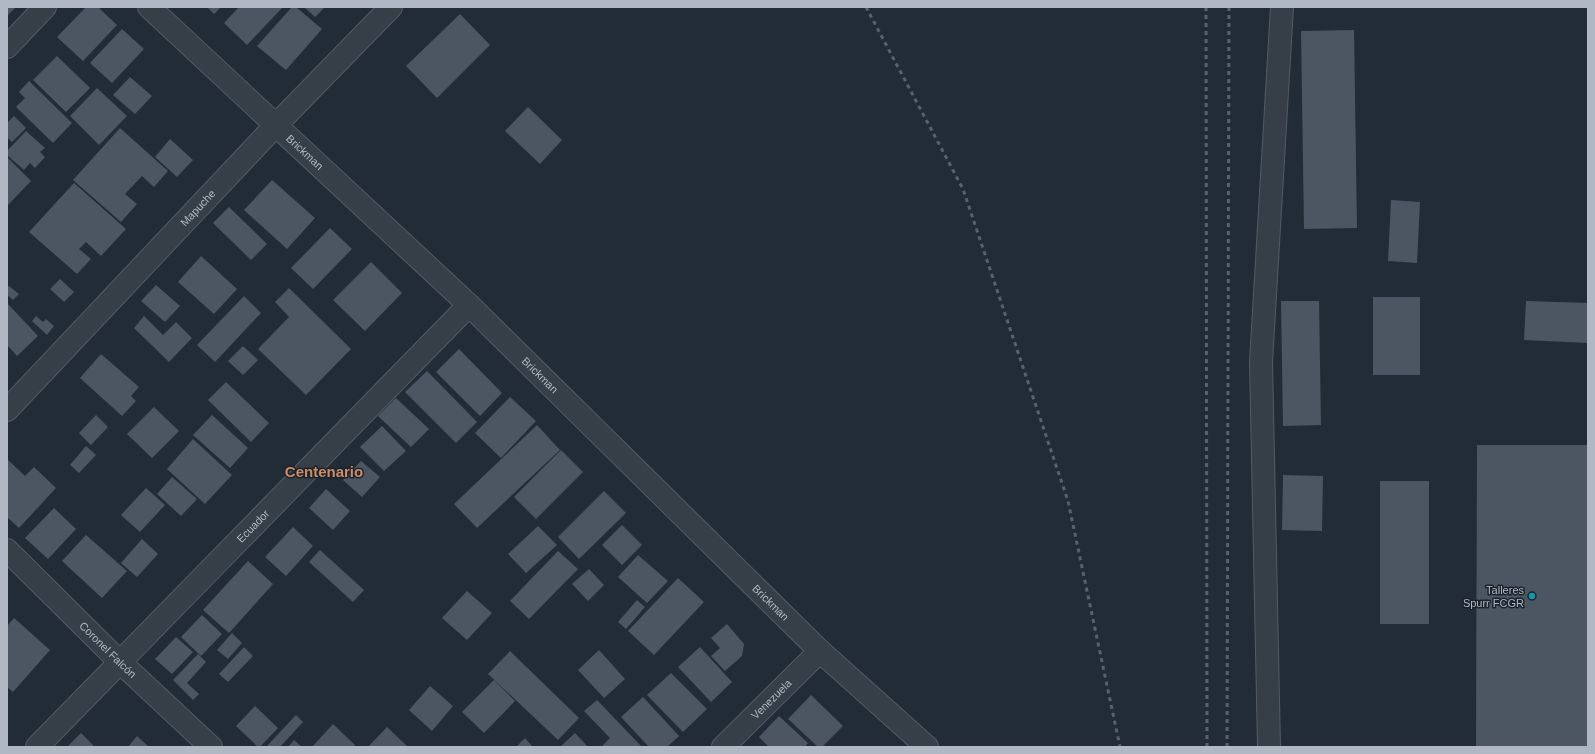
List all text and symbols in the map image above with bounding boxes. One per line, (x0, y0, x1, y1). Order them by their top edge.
street label: Brickman (284, 132, 326, 172)
street label: Mapuche (178, 187, 218, 228)
street label: Brickman (519, 355, 561, 395)
district label: Centenario (285, 463, 363, 480)
street label: Ecuador (234, 507, 272, 545)
street label: Brickman (750, 582, 791, 623)
place label: Talleres Spurr FCGR (1463, 584, 1524, 609)
marker: Talleres Spurr FCGR (1527, 591, 1537, 601)
street label: Coronel Falcón (77, 619, 139, 680)
street label: Venezuela (749, 676, 794, 722)

